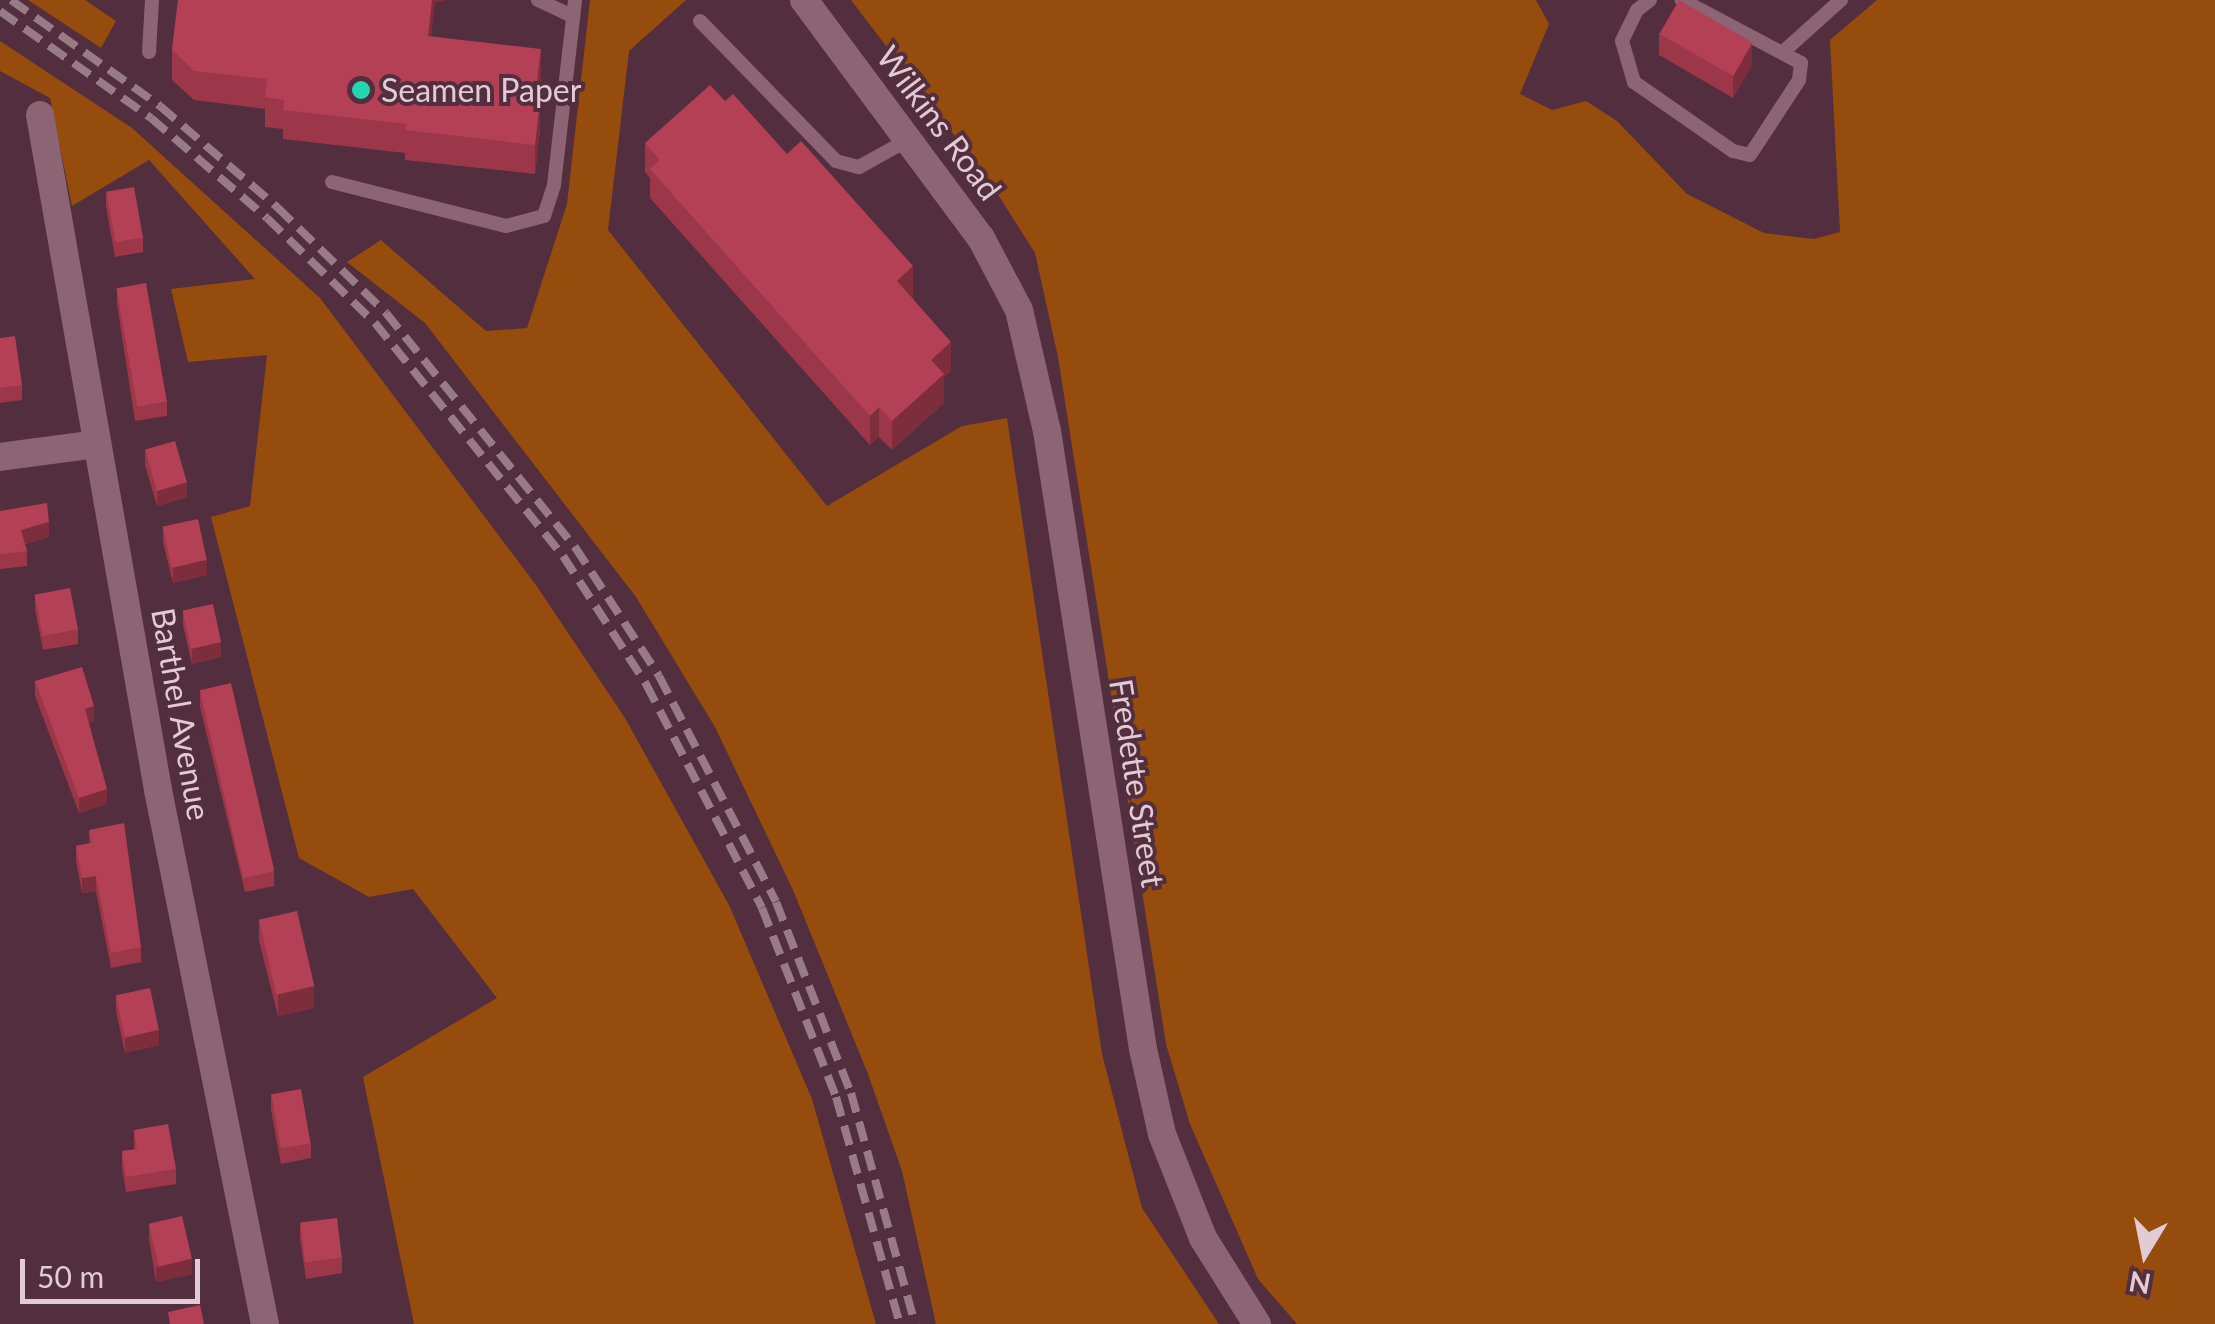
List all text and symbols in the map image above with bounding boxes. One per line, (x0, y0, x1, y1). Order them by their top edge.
street label: Wilkins Road (869, 38, 1009, 208)
place label: Seamen Paper (381, 71, 581, 109)
marker: Seamen Paper (350, 79, 372, 101)
street label: Barthel Avenue (143, 604, 219, 824)
street label: Fredette Street (1102, 676, 1172, 890)
north arrow (2095, 1204, 2195, 1304)
scale bar (25, 1239, 205, 1301)
text: 50 m (37, 1258, 104, 1294)
text: N (2126, 1265, 2153, 1302)

